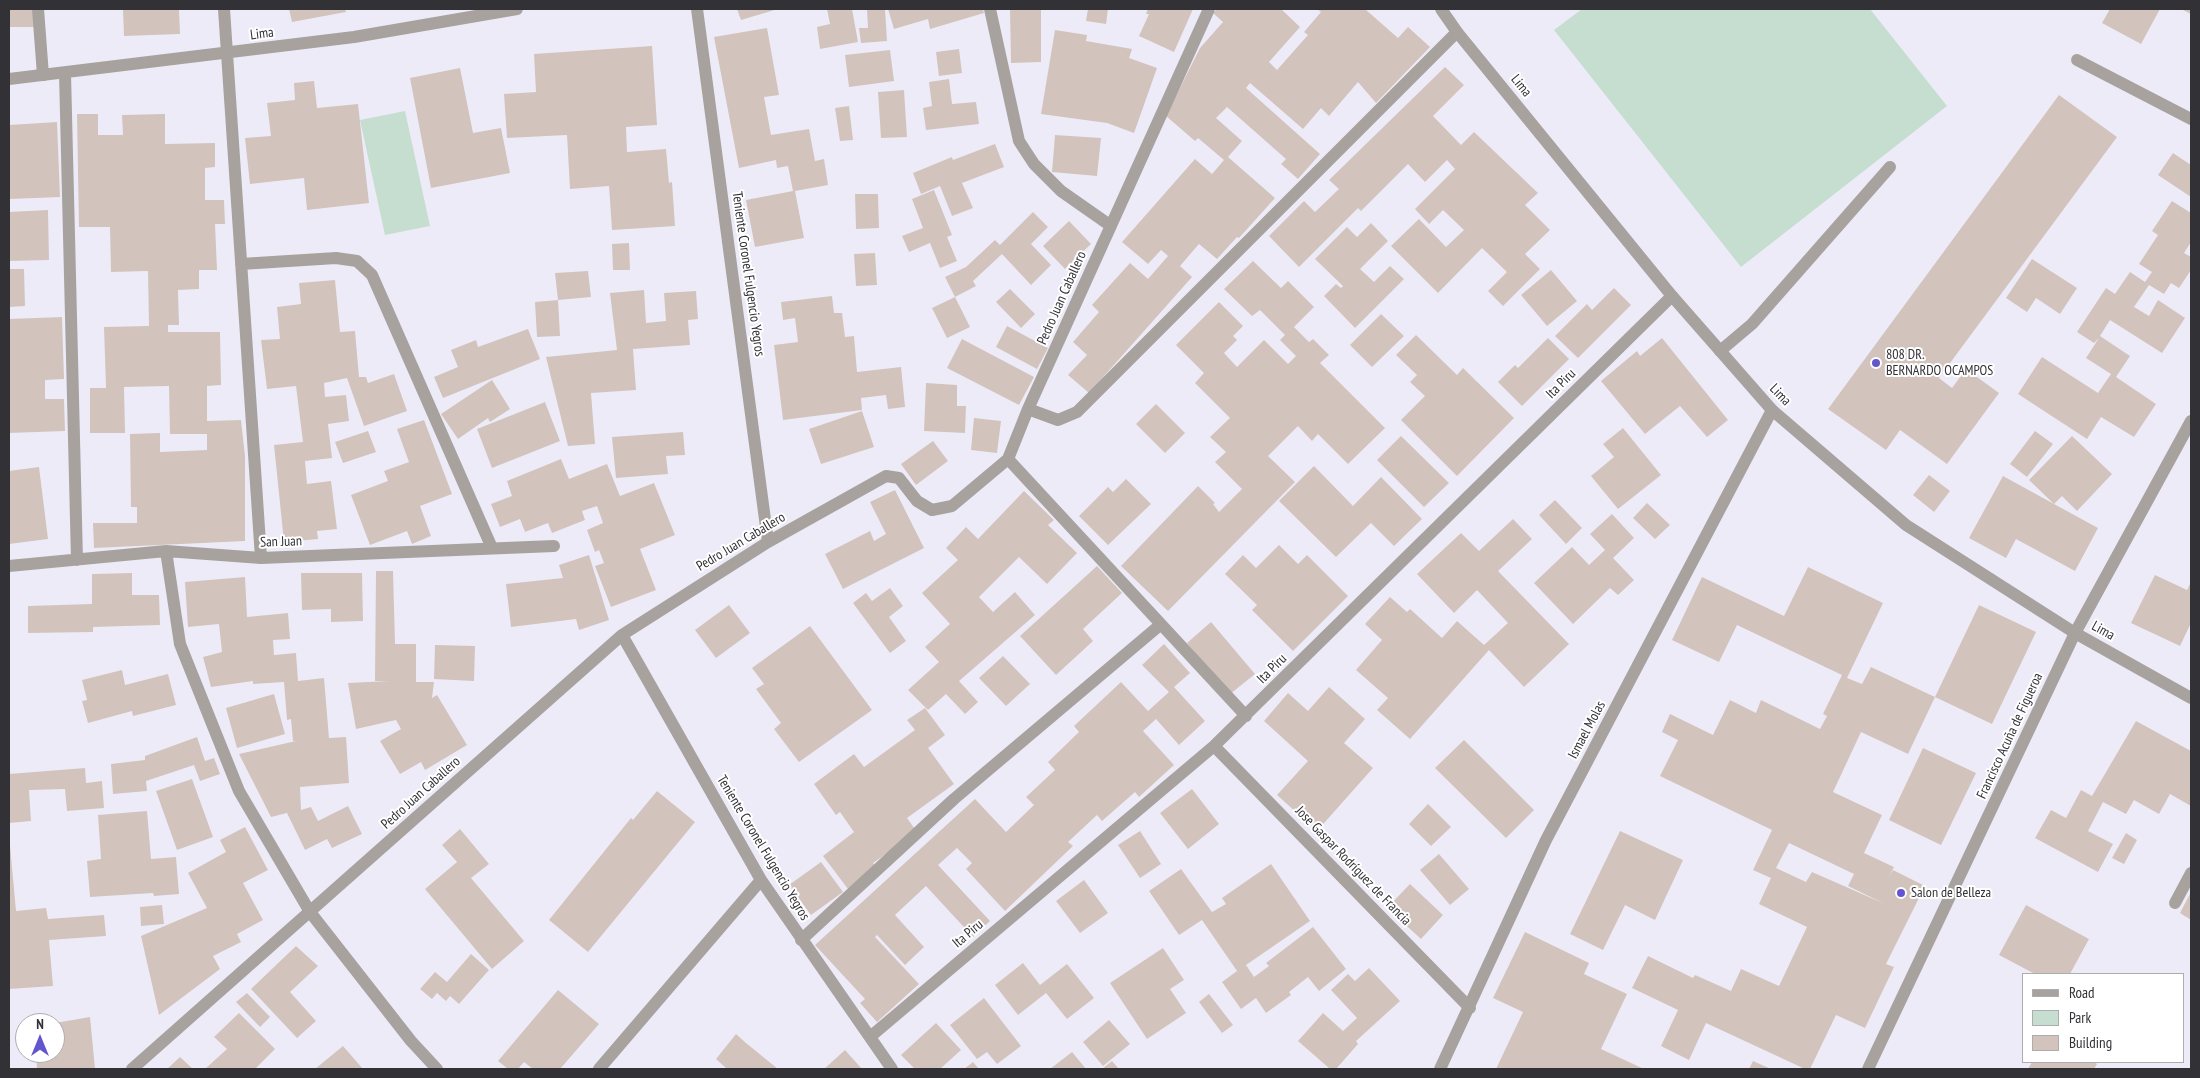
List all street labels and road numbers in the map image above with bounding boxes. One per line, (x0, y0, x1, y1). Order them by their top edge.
street label: Lima (249, 24, 275, 44)
street label: Lima (1507, 72, 1535, 100)
street label: Teniente Coronel Fulgencio Yegros (728, 191, 768, 357)
street label: Pedro Juan Caballero (1034, 249, 1090, 347)
street label: Ita Piru (1543, 366, 1579, 402)
street label: Lima (1766, 381, 1794, 409)
street label: Pedro Juan Caballero (694, 509, 788, 575)
street label: San Juan (260, 533, 302, 551)
street label: Lima (2089, 618, 2117, 644)
street label: Ita Piru (1254, 651, 1290, 687)
street label: Francisco Acuña de Figueroa (1973, 670, 2047, 802)
street label: Ismael Molas (1565, 698, 1609, 762)
street label: Pedro Juan Caballero (378, 753, 464, 833)
street label: Teniente Coronel Fulgencio Yegros (713, 772, 813, 924)
street label: Jose Gaspar Rodríguez de Francia (1292, 803, 1414, 929)
street label: Ita Piru (949, 916, 987, 952)

